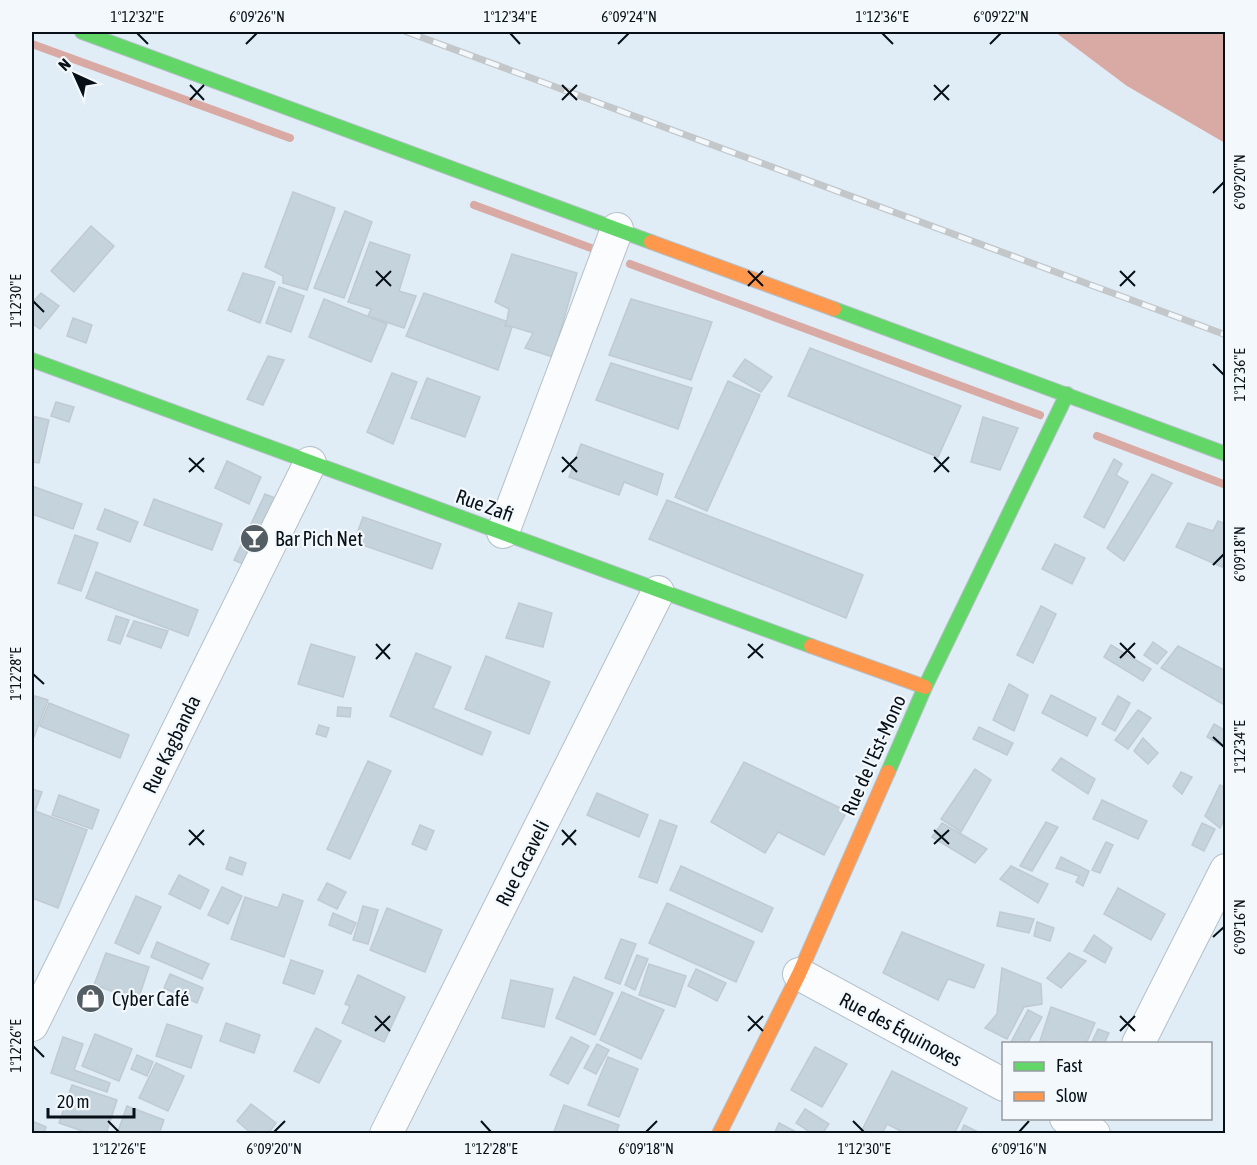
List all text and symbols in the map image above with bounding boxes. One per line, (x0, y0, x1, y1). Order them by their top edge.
text: 1°12'32"E (110, 8, 164, 25)
text: 6°09'26"N (229, 8, 285, 25)
text: 1°12'34"E (483, 8, 537, 25)
text: 6°09'24"N (601, 8, 657, 25)
text: 1°12'36"E (855, 8, 909, 25)
text: 6°09'22"N (973, 8, 1029, 25)
north arrow (45, 45, 105, 105)
text: N (55, 55, 74, 74)
text: 6°09'20"N (1231, 154, 1248, 210)
text: 1°12'30"E (7, 274, 24, 328)
text: 1°12'36"E (1231, 348, 1248, 402)
street label: Rue Zafi (453, 484, 517, 526)
bar icon: Bar Pich Net (238, 522, 270, 554)
text: 6°09'18"N (1231, 526, 1248, 582)
place label: Bar Pich Net (275, 527, 363, 550)
text: 1°12'28"E (7, 647, 24, 701)
street label: Rue Kagbanda (137, 691, 205, 797)
street label: Rue de l'Est-Mono (836, 691, 910, 819)
text: 1°12'34"E (1231, 720, 1248, 774)
street label: Rue Cacaveli (491, 816, 553, 910)
text: 6°09'16"N (1231, 899, 1248, 955)
shop icon: Cyber Café (75, 982, 107, 1014)
place label: Cyber Café (112, 987, 189, 1010)
street label: Rue des Équinoxes (836, 987, 966, 1071)
text: 1°12'26"E (7, 1019, 24, 1073)
legend (1002, 1042, 1212, 1120)
text: Fast (1056, 1055, 1083, 1076)
scale bar (48, 1081, 134, 1119)
text: Slow (1056, 1085, 1087, 1106)
text: 20 m (57, 1091, 89, 1112)
text: 1°12'26"E (92, 1140, 146, 1157)
text: 6°09'20"N (246, 1140, 302, 1157)
text: 1°12'28"E (464, 1140, 518, 1157)
text: 6°09'18"N (618, 1140, 674, 1157)
text: 1°12'30"E (837, 1140, 891, 1157)
text: 6°09'16"N (991, 1140, 1047, 1157)

